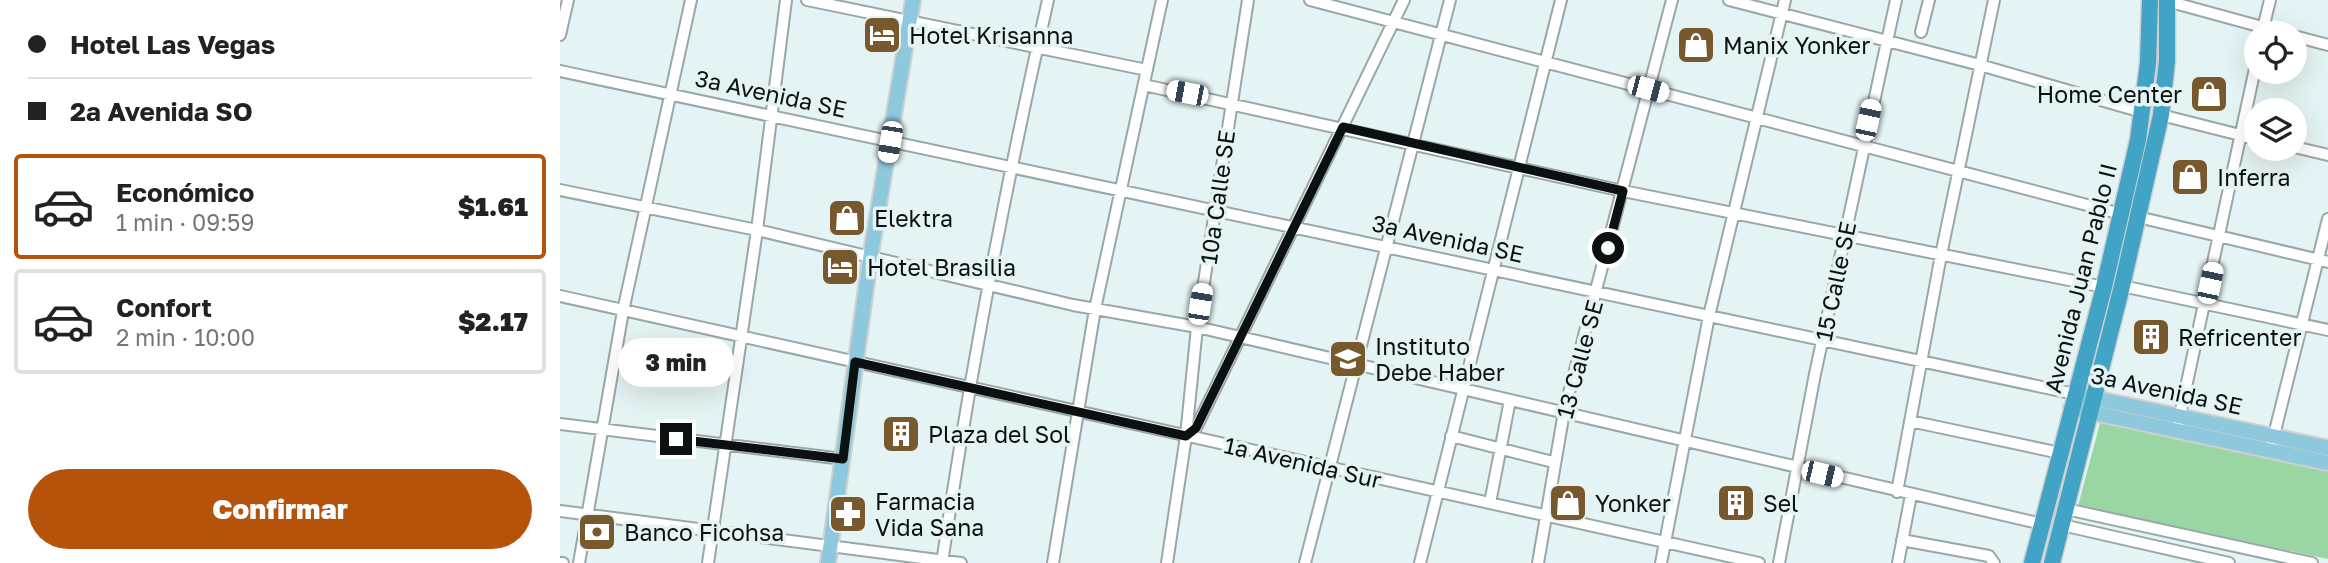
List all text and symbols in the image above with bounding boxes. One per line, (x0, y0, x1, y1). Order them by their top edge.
hotel icon: Hotel Krisanna (861, 14, 903, 56)
place label: Hotel Krisanna (909, 21, 1073, 49)
map controls (2244, 21, 2307, 161)
button: locate (2244, 21, 2307, 84)
shop icon: Manix Yonker (1675, 24, 1717, 66)
text: Hotel Las Vegas (70, 29, 275, 60)
place label: Manix Yonker (1723, 31, 1870, 59)
street label: 3a Avenida SE (693, 63, 849, 123)
car (1625, 73, 1672, 105)
shop icon: Home Center (2188, 73, 2230, 115)
car (1165, 79, 1210, 107)
place label: Home Center (2037, 80, 2182, 108)
text: 2a Avenida SO (70, 96, 253, 127)
car (1854, 97, 1883, 143)
button: layers (2244, 98, 2307, 161)
car (877, 120, 904, 164)
street label: 10a Calle SE (1194, 128, 1240, 266)
shop icon: Inferra (2169, 156, 2211, 198)
street label: Avenida Juan Pablo II (2038, 160, 2122, 396)
place label: Inferra (2217, 163, 2291, 191)
icon: car (32, 175, 95, 238)
text: Económico (116, 177, 254, 208)
text: $1.61 (458, 191, 528, 222)
shop icon: Elektra (826, 197, 868, 239)
place label: Elektra (874, 204, 953, 232)
text: 1 min · 09:59 (116, 208, 254, 236)
street label: 3a Avenida SE (1370, 208, 1526, 268)
street label: 15 Calle SE (1809, 219, 1861, 343)
route start (1592, 232, 1624, 264)
hotel icon: Hotel Brasilia (819, 246, 861, 288)
place label: Hotel Brasilia (867, 253, 1016, 281)
car (2196, 260, 2225, 306)
car (1187, 282, 1214, 326)
icon: car (32, 290, 95, 353)
text: Confort (116, 292, 212, 323)
street label: 13 Calle SE (1550, 297, 1608, 421)
text: $2.17 (458, 306, 528, 337)
building icon: Refricenter (2130, 316, 2172, 358)
text: 2 min · 10:00 (116, 323, 255, 351)
place label: Refricenter (2178, 323, 2301, 351)
place label: Instituto Debe Haber (1375, 332, 1505, 386)
callout: 3 min (618, 338, 734, 386)
school or university icon: Instituto Debe Haber (1327, 338, 1369, 380)
text: 3 min (646, 348, 706, 376)
street label: 3a Avenida SE (2089, 360, 2245, 420)
building icon: Plaza del Sol (880, 413, 922, 455)
place label: Plaza del Sol (928, 420, 1070, 448)
route end (660, 423, 692, 455)
street label: 1a Avenida Sur (1222, 430, 1384, 494)
car (1800, 459, 1845, 489)
button: Confirmar (28, 469, 532, 549)
shop icon: Yonker (1547, 482, 1589, 524)
building icon: Sel (1715, 482, 1757, 524)
place label: Farmacia Vida Sana (875, 487, 984, 541)
place label: Yonker (1595, 489, 1671, 517)
place label: Sel (1763, 489, 1798, 517)
pharmacy icon: Farmacia Vida Sana (827, 493, 869, 535)
bank icon: Banco Ficohsa (576, 511, 618, 553)
place label: Banco Ficohsa (624, 518, 784, 546)

